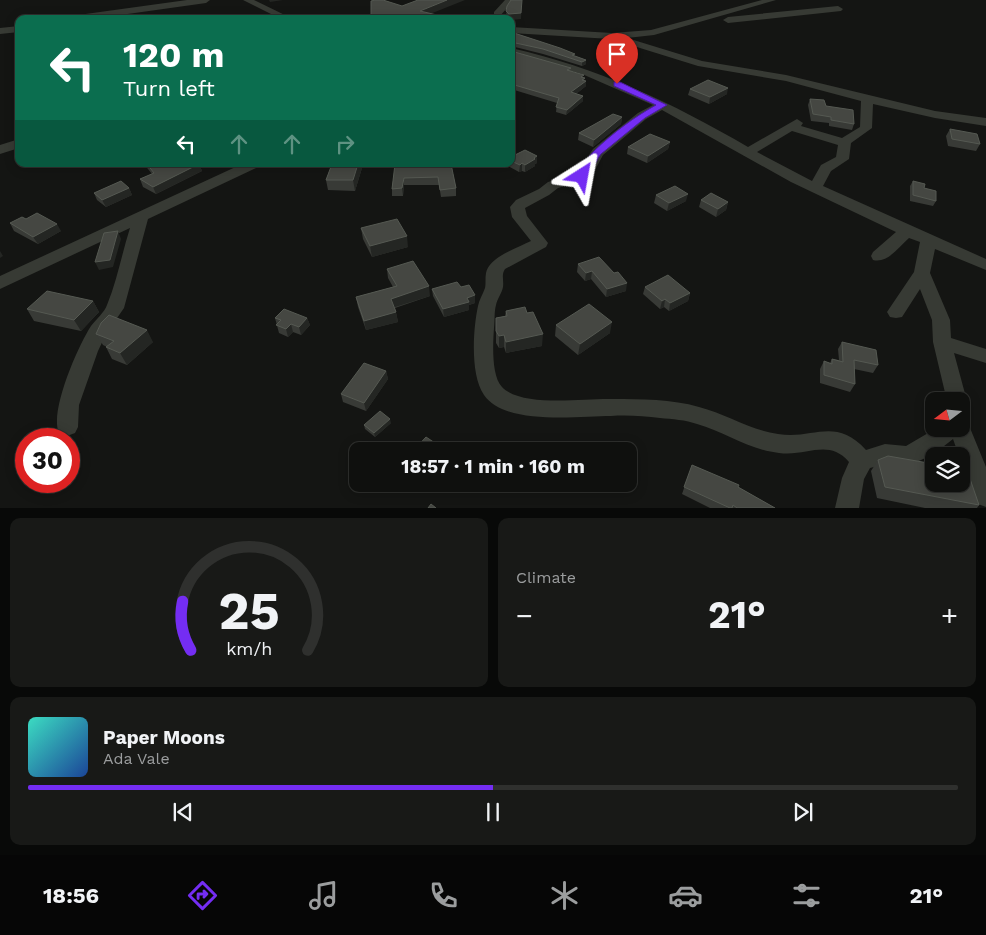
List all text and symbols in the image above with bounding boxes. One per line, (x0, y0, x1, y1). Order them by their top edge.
pin (596, 33, 638, 84)
text: 120 m (123, 34, 224, 76)
icon: left (40, 35, 105, 100)
icon: arrive (603, 40, 631, 68)
text: Turn left (123, 76, 215, 101)
icon: left (172, 130, 200, 158)
icon: ahead (225, 130, 253, 158)
icon: ahead (278, 130, 306, 158)
icon: right (331, 130, 359, 158)
position arrow (555, 149, 607, 201)
north arrow (925, 392, 970, 438)
map controls (925, 392, 970, 492)
speed limit sign: 30 (15, 428, 80, 493)
button: layers (925, 447, 970, 492)
text: 18:57 · 1 min · 160 m (401, 455, 585, 478)
text: Climate (516, 568, 576, 587)
text: 25 (218, 581, 280, 642)
text: 21° (708, 593, 766, 637)
text: − (516, 599, 533, 632)
text: + (941, 599, 958, 632)
text: km/h (226, 638, 272, 659)
text: Paper Moons (103, 726, 225, 749)
text: Ada Vale (103, 749, 170, 768)
icon: previous (169, 798, 197, 826)
icon: pause (479, 798, 507, 826)
icon: next (789, 798, 817, 826)
icon: directions (185, 878, 220, 913)
icon: music (306, 878, 341, 913)
icon: phone (426, 878, 461, 913)
icon: climate (547, 878, 582, 913)
icon: car (668, 878, 703, 913)
icon: filters (789, 878, 824, 913)
text: 18:56 (43, 883, 99, 908)
text: 21° (910, 883, 943, 908)

